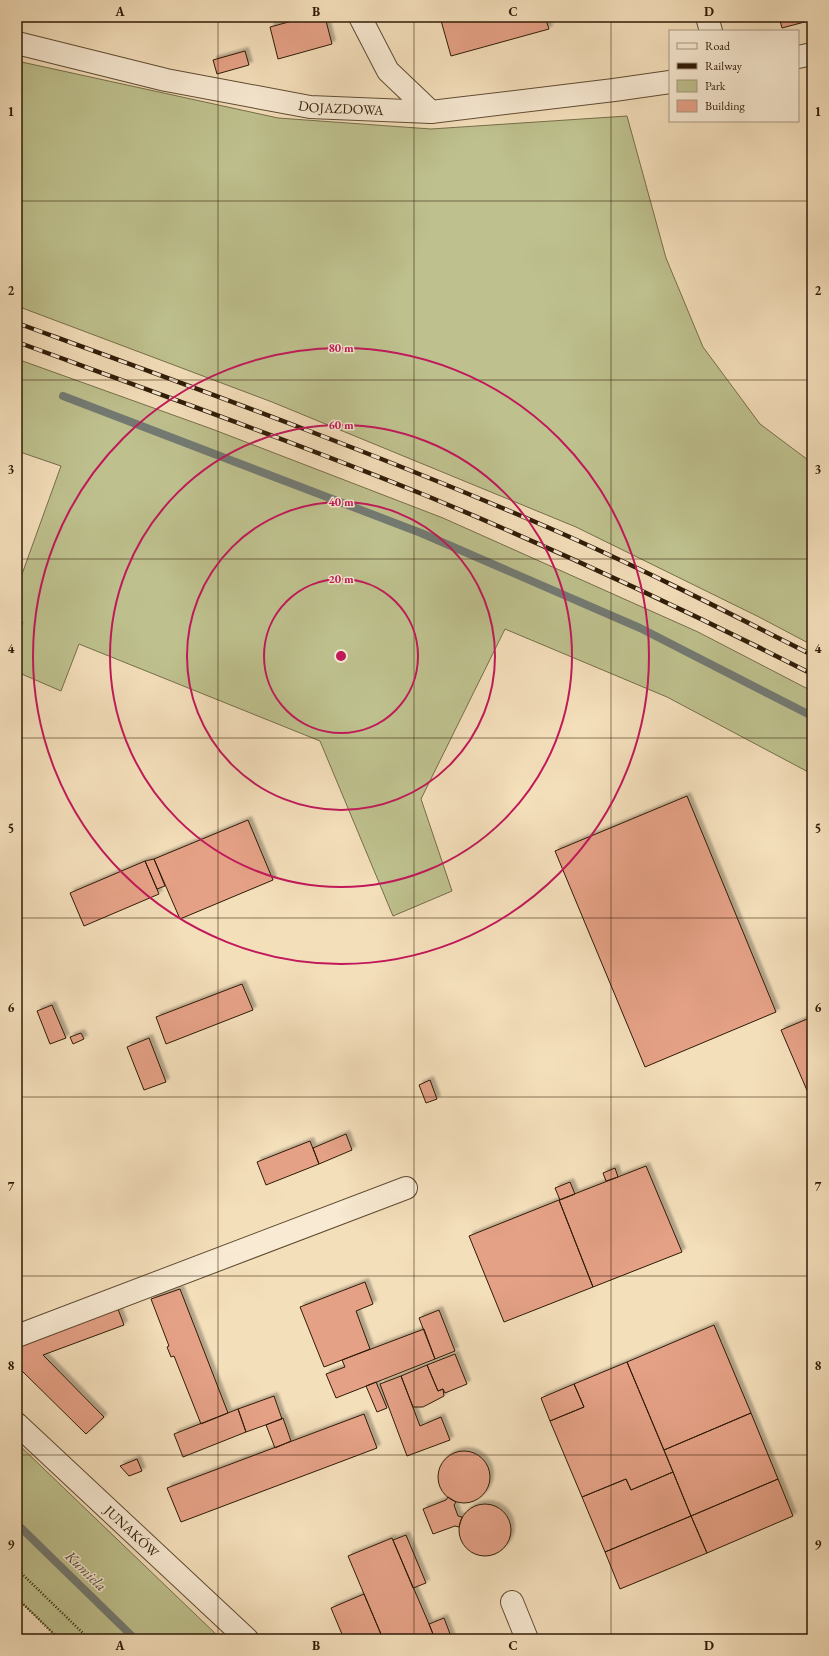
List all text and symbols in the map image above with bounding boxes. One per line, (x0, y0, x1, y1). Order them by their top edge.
text: A (114, 3, 125, 20)
text: B (312, 3, 320, 20)
text: C (508, 3, 518, 20)
text: D (704, 3, 714, 20)
legend (669, 30, 799, 122)
text: Road (705, 38, 731, 54)
text: Railway (705, 58, 743, 74)
text: Park (705, 78, 726, 94)
street label: DOJAZDOWA (297, 96, 384, 119)
text: Building (705, 98, 746, 114)
text: 1 (8, 103, 15, 120)
text: 1 (815, 103, 822, 120)
text: 2 (8, 282, 15, 299)
text: 2 (815, 282, 822, 299)
text: 80 m (328, 340, 354, 356)
text: 60 m (328, 417, 354, 433)
text: 3 (8, 461, 15, 478)
text: 3 (815, 461, 822, 478)
text: 40 m (328, 494, 354, 510)
text: 20 m (328, 571, 354, 587)
text: 4 (8, 640, 15, 657)
text: 4 (815, 640, 822, 657)
centre of rings (334, 649, 348, 663)
text: 5 (8, 820, 14, 837)
text: 5 (815, 820, 821, 837)
text: 6 (8, 999, 15, 1016)
text: 6 (815, 999, 822, 1016)
text: 7 (8, 1178, 15, 1195)
text: 7 (815, 1178, 822, 1195)
text: 8 (8, 1357, 15, 1374)
text: 8 (815, 1357, 822, 1374)
street label: JUNAKÓW (100, 1501, 164, 1562)
text: 9 (8, 1536, 15, 1553)
text: 9 (815, 1536, 822, 1553)
water label: Kumiela (61, 1546, 111, 1595)
text: A (114, 1637, 125, 1654)
text: B (312, 1637, 320, 1654)
text: C (508, 1637, 518, 1654)
text: D (704, 1637, 714, 1654)

